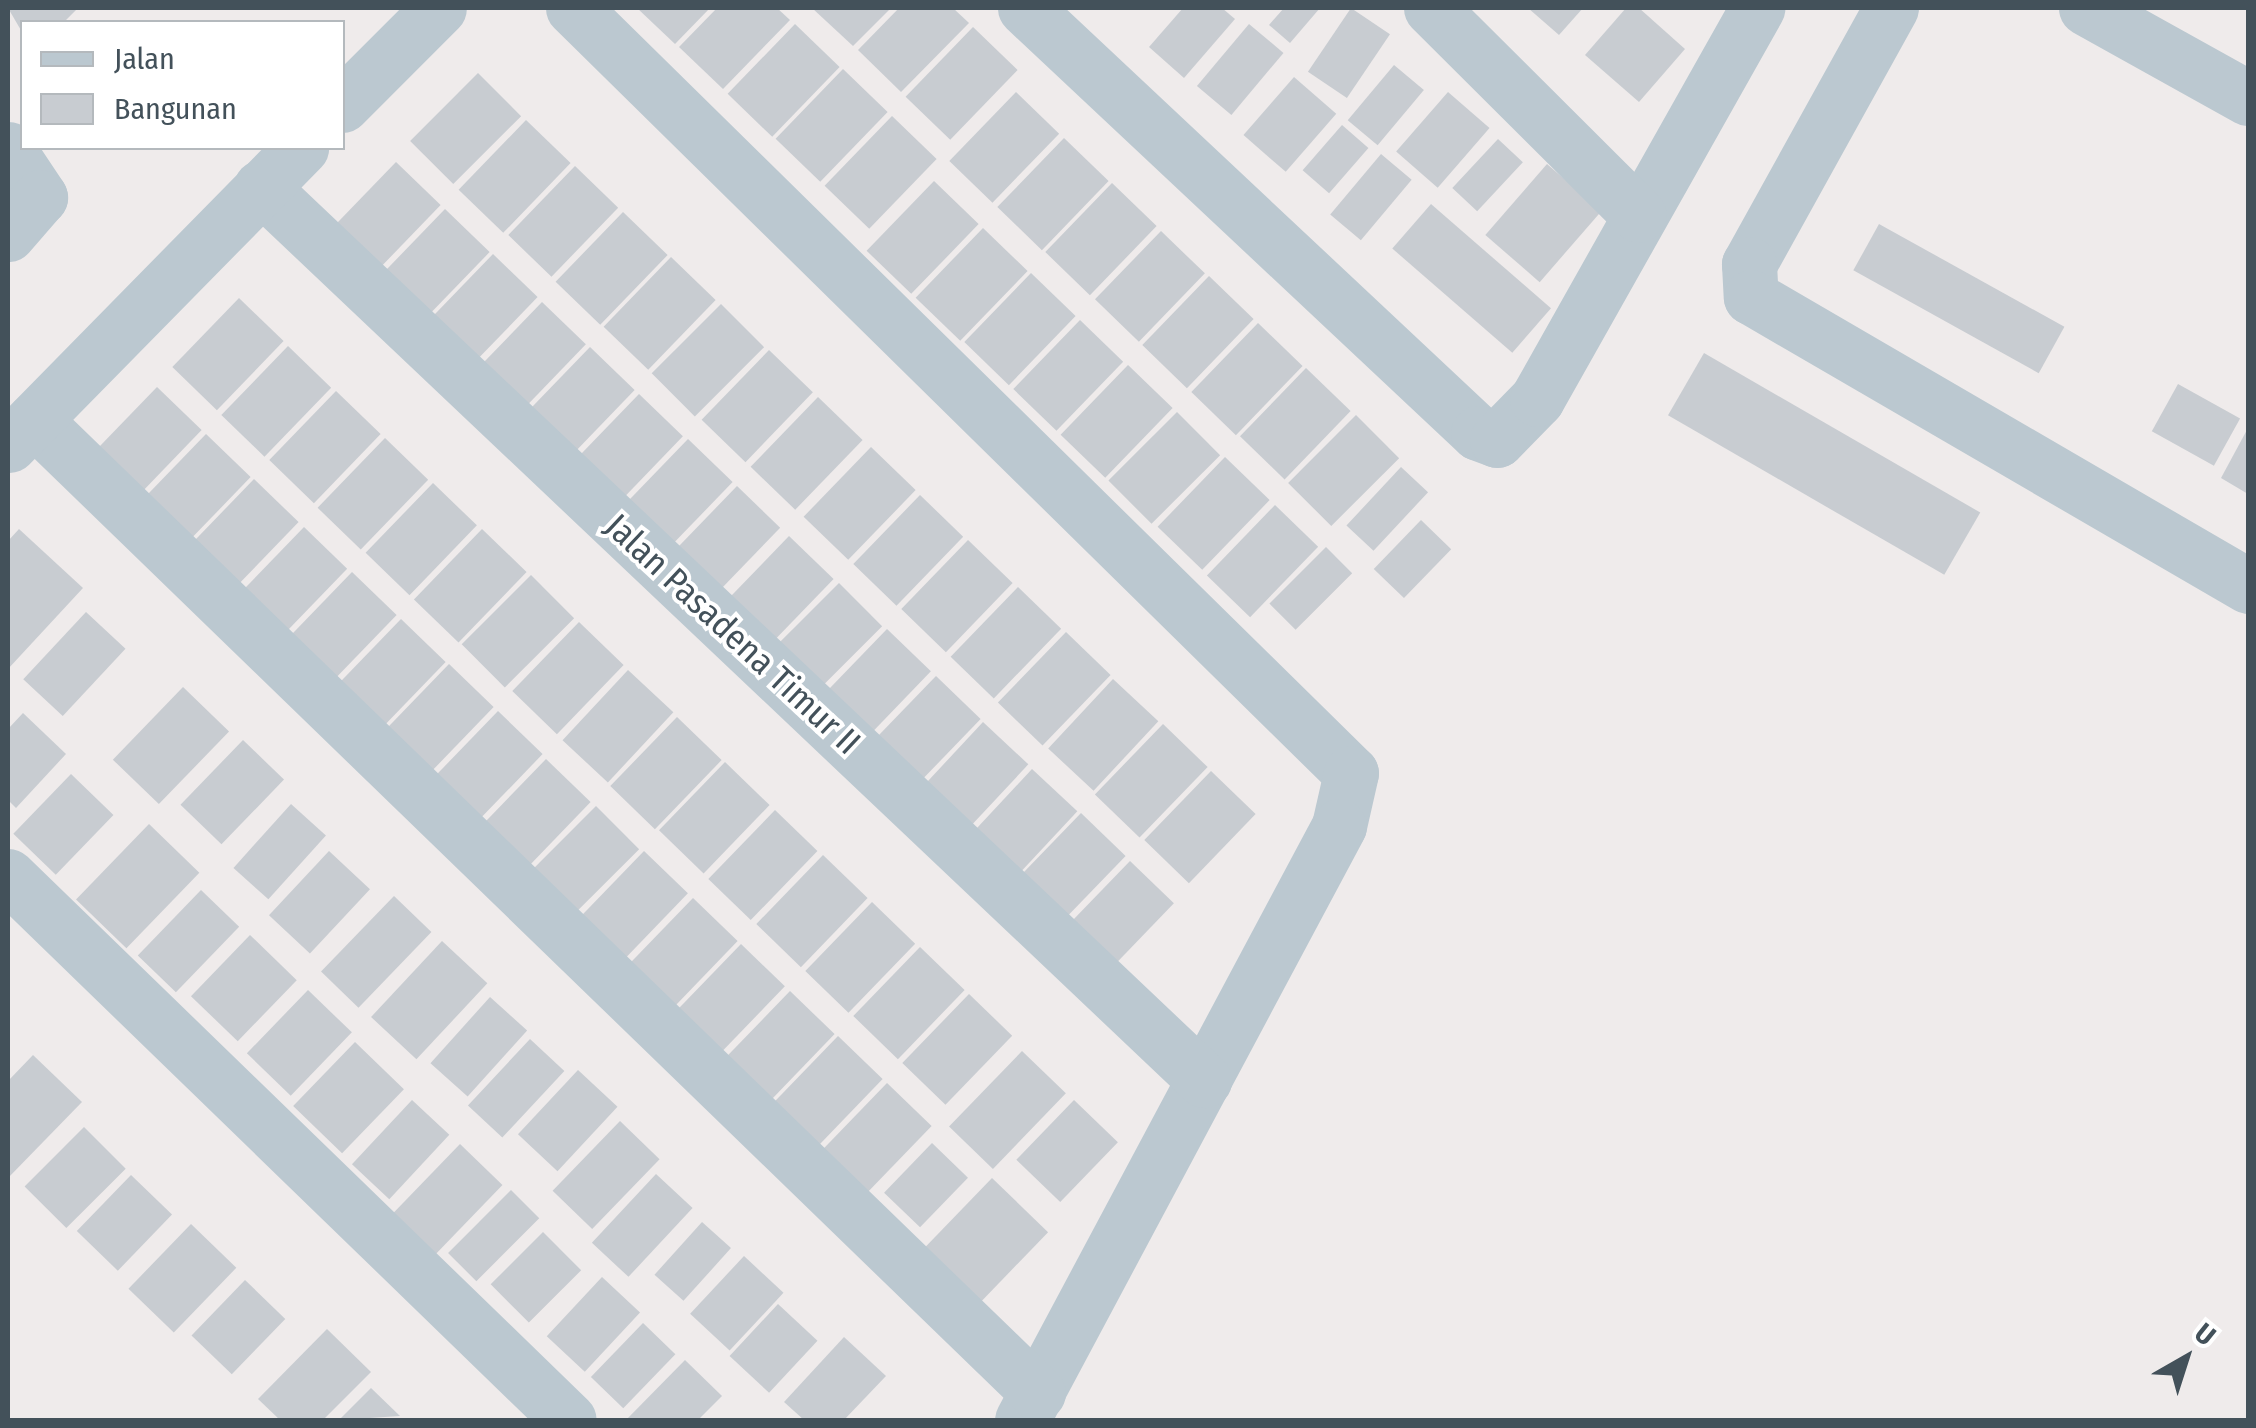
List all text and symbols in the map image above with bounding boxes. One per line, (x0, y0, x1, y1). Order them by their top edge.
legend (20, 20, 345, 150)
text: Jalan (114, 41, 175, 77)
text: Bangunan (114, 91, 237, 127)
street label: Jalan Pasadena Timur II (597, 505, 869, 763)
north arrow (2136, 1308, 2236, 1408)
text: U (2188, 1316, 2222, 1352)

